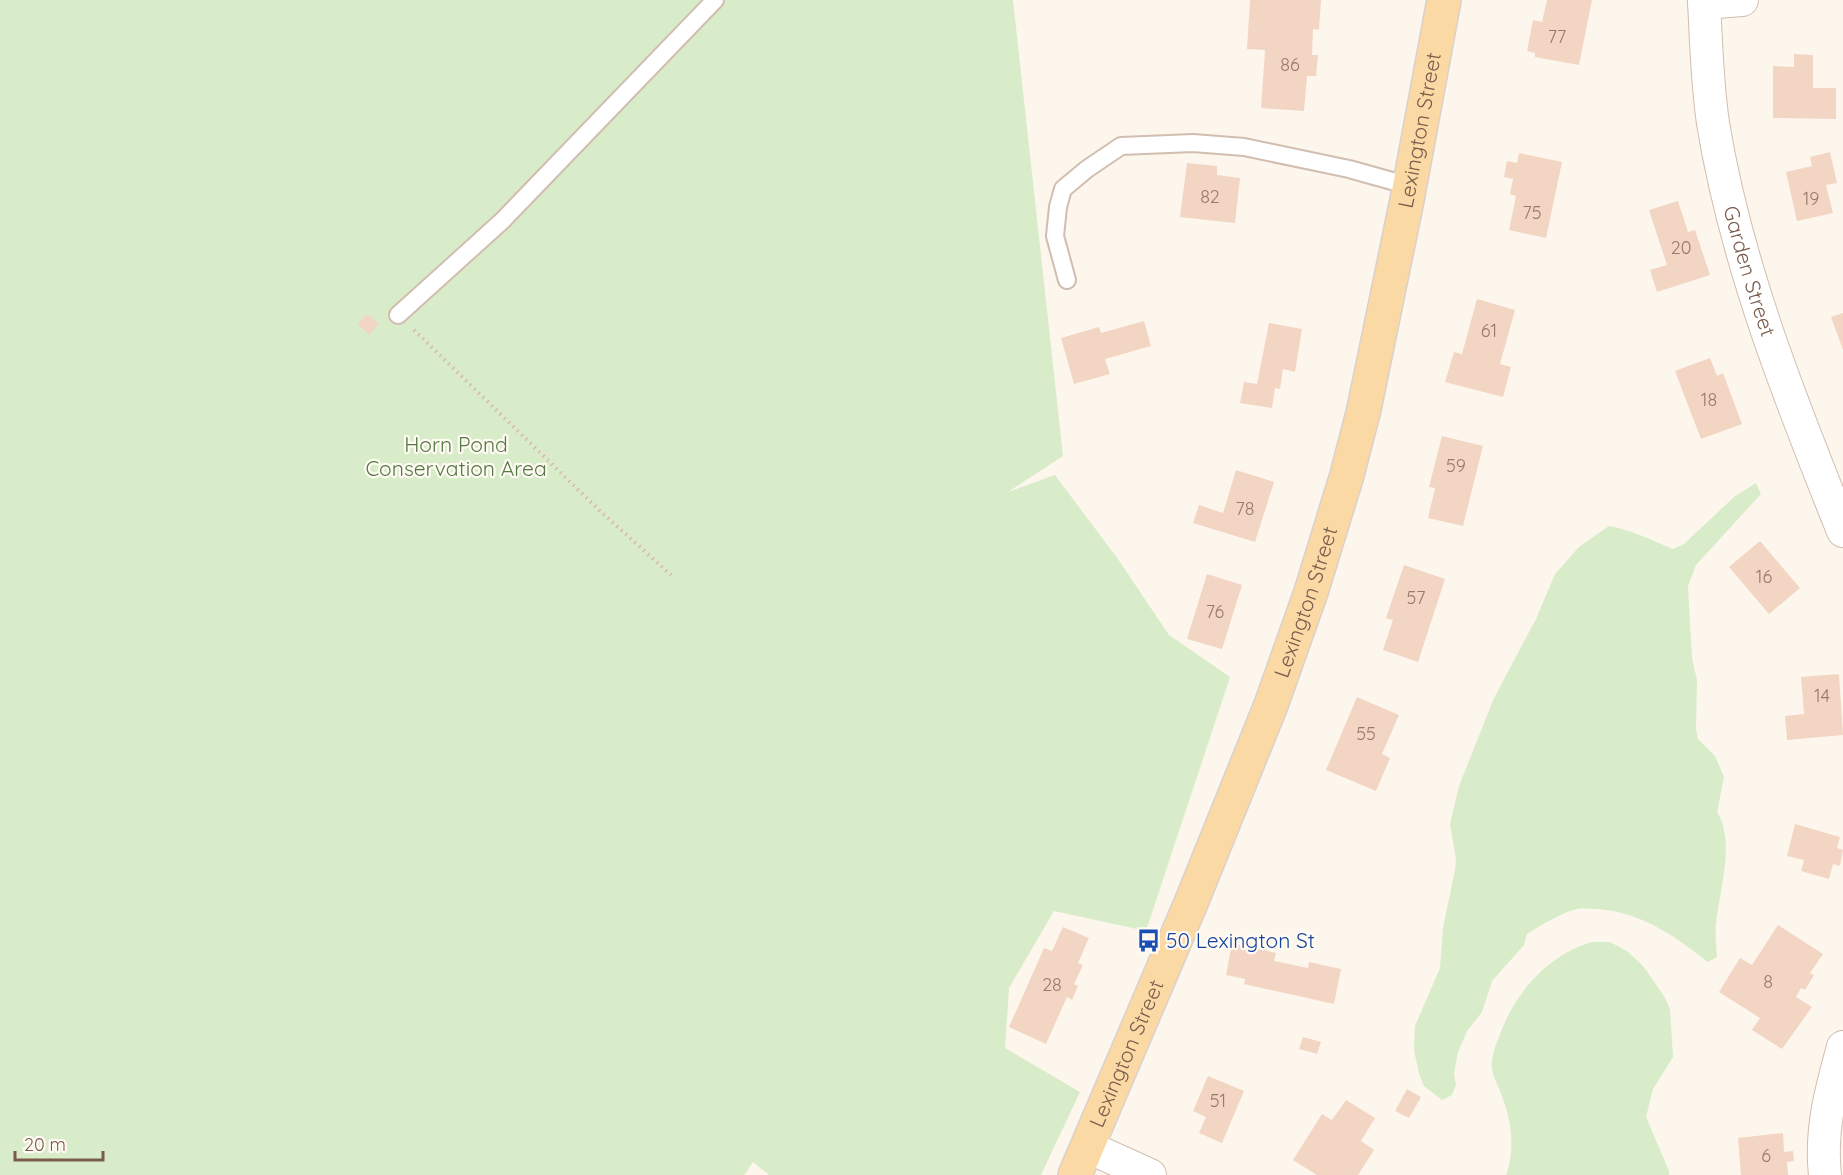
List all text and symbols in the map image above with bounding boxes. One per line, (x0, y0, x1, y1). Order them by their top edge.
house number: 77 (1548, 25, 1566, 48)
street label: Lexington Street (1392, 50, 1446, 210)
house number: 86 (1280, 53, 1300, 76)
house number: 82 (1200, 185, 1220, 208)
house number: 19 (1803, 187, 1819, 210)
house number: 75 (1522, 201, 1542, 224)
street label: Garden Street (1718, 203, 1782, 340)
house number: 20 (1671, 236, 1691, 259)
house number: 61 (1481, 319, 1497, 342)
house number: 18 (1701, 388, 1717, 411)
park label: Horn Pond Conservation Area (365, 431, 547, 481)
house number: 59 (1446, 454, 1466, 477)
house number: 78 (1236, 497, 1254, 520)
street label: Lexington Street (1268, 523, 1342, 681)
house number: 16 (1756, 565, 1772, 588)
house number: 57 (1406, 586, 1426, 609)
house number: 76 (1206, 600, 1224, 623)
house number: 14 (1814, 684, 1830, 707)
house number: 55 (1356, 722, 1376, 745)
place label: 50 Lexington St (1166, 927, 1315, 953)
bus stop icon: 50 Lexington St (1135, 928, 1161, 954)
house number: 8 (1763, 970, 1773, 993)
house number: 28 (1042, 973, 1062, 996)
street label: Lexington Street (1083, 975, 1169, 1131)
house number: 51 (1210, 1089, 1226, 1112)
scale bar (15, 1124, 104, 1162)
text: 20 m (24, 1133, 66, 1156)
house number: 6 (1761, 1144, 1771, 1167)

